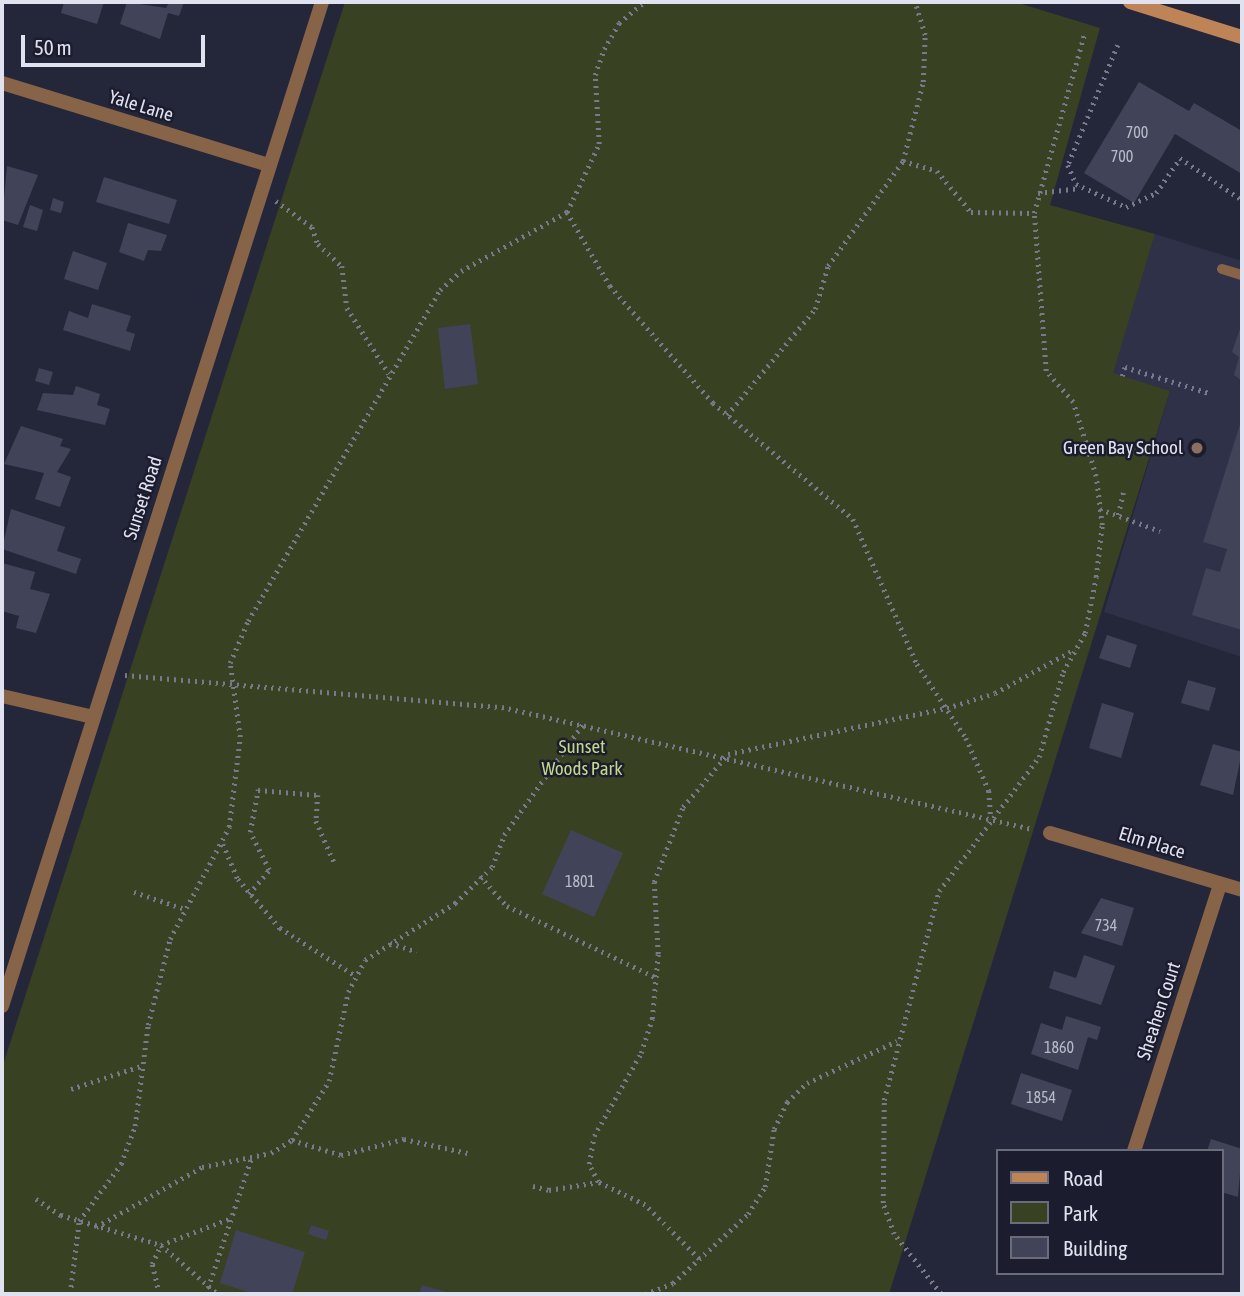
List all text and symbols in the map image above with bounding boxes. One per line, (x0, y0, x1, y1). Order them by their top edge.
scale bar (24, 21, 208, 65)
text: 50 m (34, 35, 72, 59)
street label: Yale Lane (106, 85, 176, 127)
house number: 700 (1126, 122, 1148, 142)
house number: 700 (1111, 146, 1133, 166)
place label: Green Bay School (1063, 437, 1183, 459)
marker: Green Bay School (1189, 440, 1205, 456)
street label: Sunset Road (119, 454, 167, 542)
park label: Sunset Woods Park (541, 736, 623, 780)
street label: Elm Place (1116, 822, 1188, 864)
house number: 1801 (565, 871, 595, 891)
house number: 734 (1095, 915, 1117, 935)
street label: Sheahen Court (1132, 959, 1186, 1063)
house number: 1860 (1044, 1037, 1074, 1057)
house number: 1854 (1026, 1087, 1056, 1107)
legend (996, 1149, 1223, 1275)
text: Road (1063, 1166, 1103, 1190)
text: Park (1063, 1201, 1098, 1225)
text: Building (1063, 1236, 1127, 1260)

